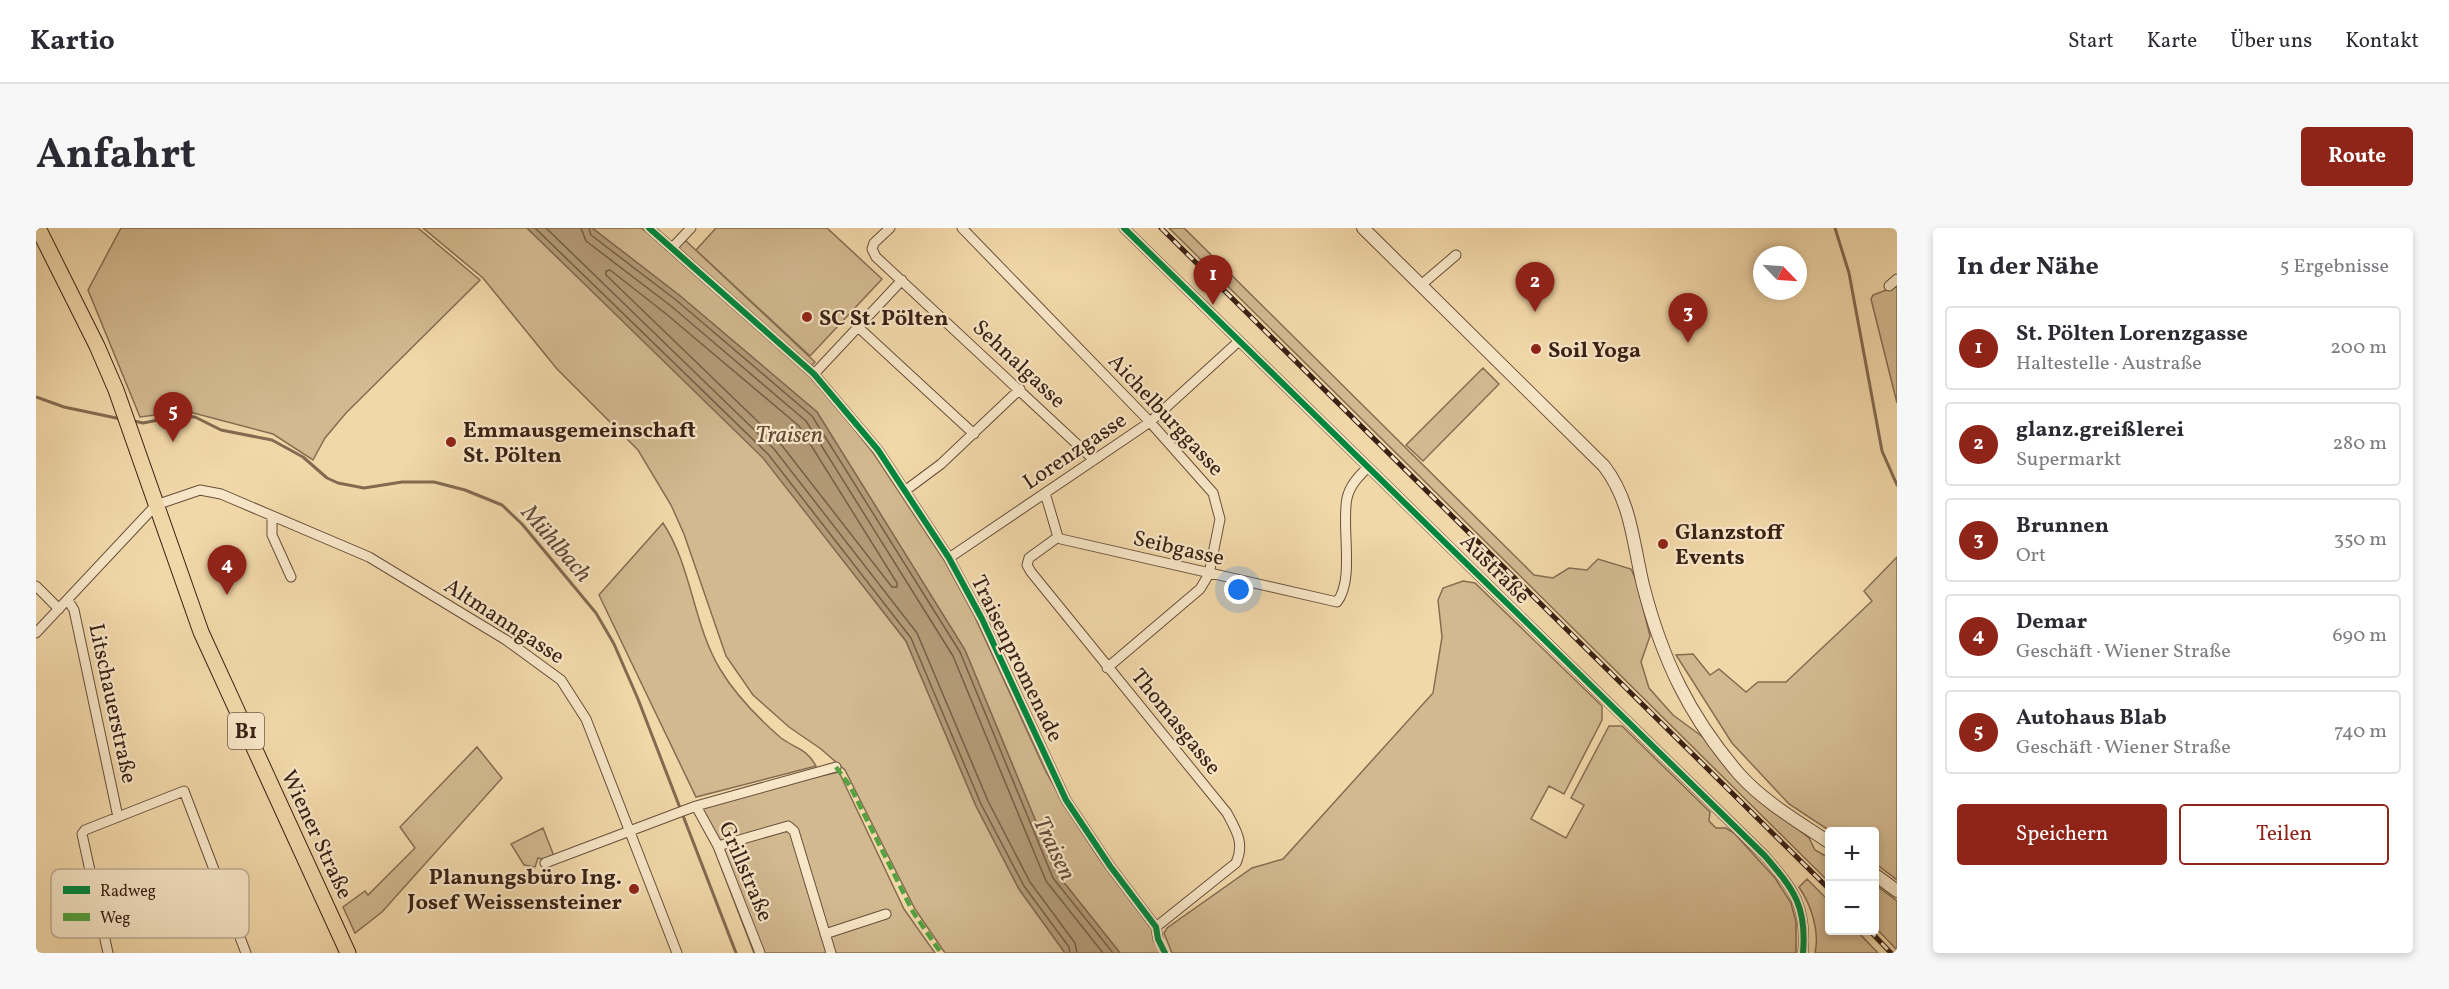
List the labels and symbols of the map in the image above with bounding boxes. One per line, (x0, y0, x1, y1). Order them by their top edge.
north arrow (1753, 246, 1807, 300)
pin: 1 (1194, 256, 1232, 305)
pin: 2 (1516, 262, 1554, 312)
pin: 3 (1668, 294, 1708, 343)
place label: SC St. Pölten (819, 304, 949, 335)
marker: SC St. Pölten (800, 310, 814, 324)
street label: Sehnalgasse (965, 313, 1072, 416)
place label: Soil Yoga (1548, 336, 1641, 367)
marker: Soil Yoga (1529, 342, 1543, 356)
street label: Aichelburggasse (1100, 347, 1230, 484)
pin: 5 (154, 392, 192, 442)
street label: Lorenzgasse (1017, 406, 1134, 498)
place label: Emmausgemeinschaft St. Pölten (463, 416, 696, 472)
water label: Traisen (755, 419, 823, 453)
marker: Emmausgemeinschaft St. Pölten (444, 435, 458, 449)
water label: Mühlbach (511, 497, 599, 591)
place label: Glanzstoff Events (1675, 518, 1785, 574)
street label: Seibgasse (1130, 524, 1227, 575)
street label: Austraße (1452, 528, 1536, 612)
marker: Glanzstoff Events (1656, 537, 1670, 551)
pin: 4 (208, 546, 246, 595)
street label: Traisenpromenade (962, 570, 1070, 748)
street label: Altmanngasse (437, 572, 570, 673)
your location (1224, 575, 1253, 604)
street label: Litschauerstraße (80, 621, 144, 786)
street label: Thomasgasse (1123, 663, 1228, 782)
road number: B1 (228, 713, 264, 749)
street label: Wiener Straße (272, 765, 359, 905)
water label: Traisen (1023, 811, 1083, 887)
street label: Grillstraße (710, 817, 780, 927)
place label: Planungsbüro Ing. Josef Weissensteiner (406, 863, 623, 919)
legend (51, 869, 249, 938)
text: Radweg (100, 881, 156, 903)
marker: Planungsbüro Ing. Josef Weissensteiner (627, 882, 641, 896)
text: Weg (100, 908, 131, 930)

